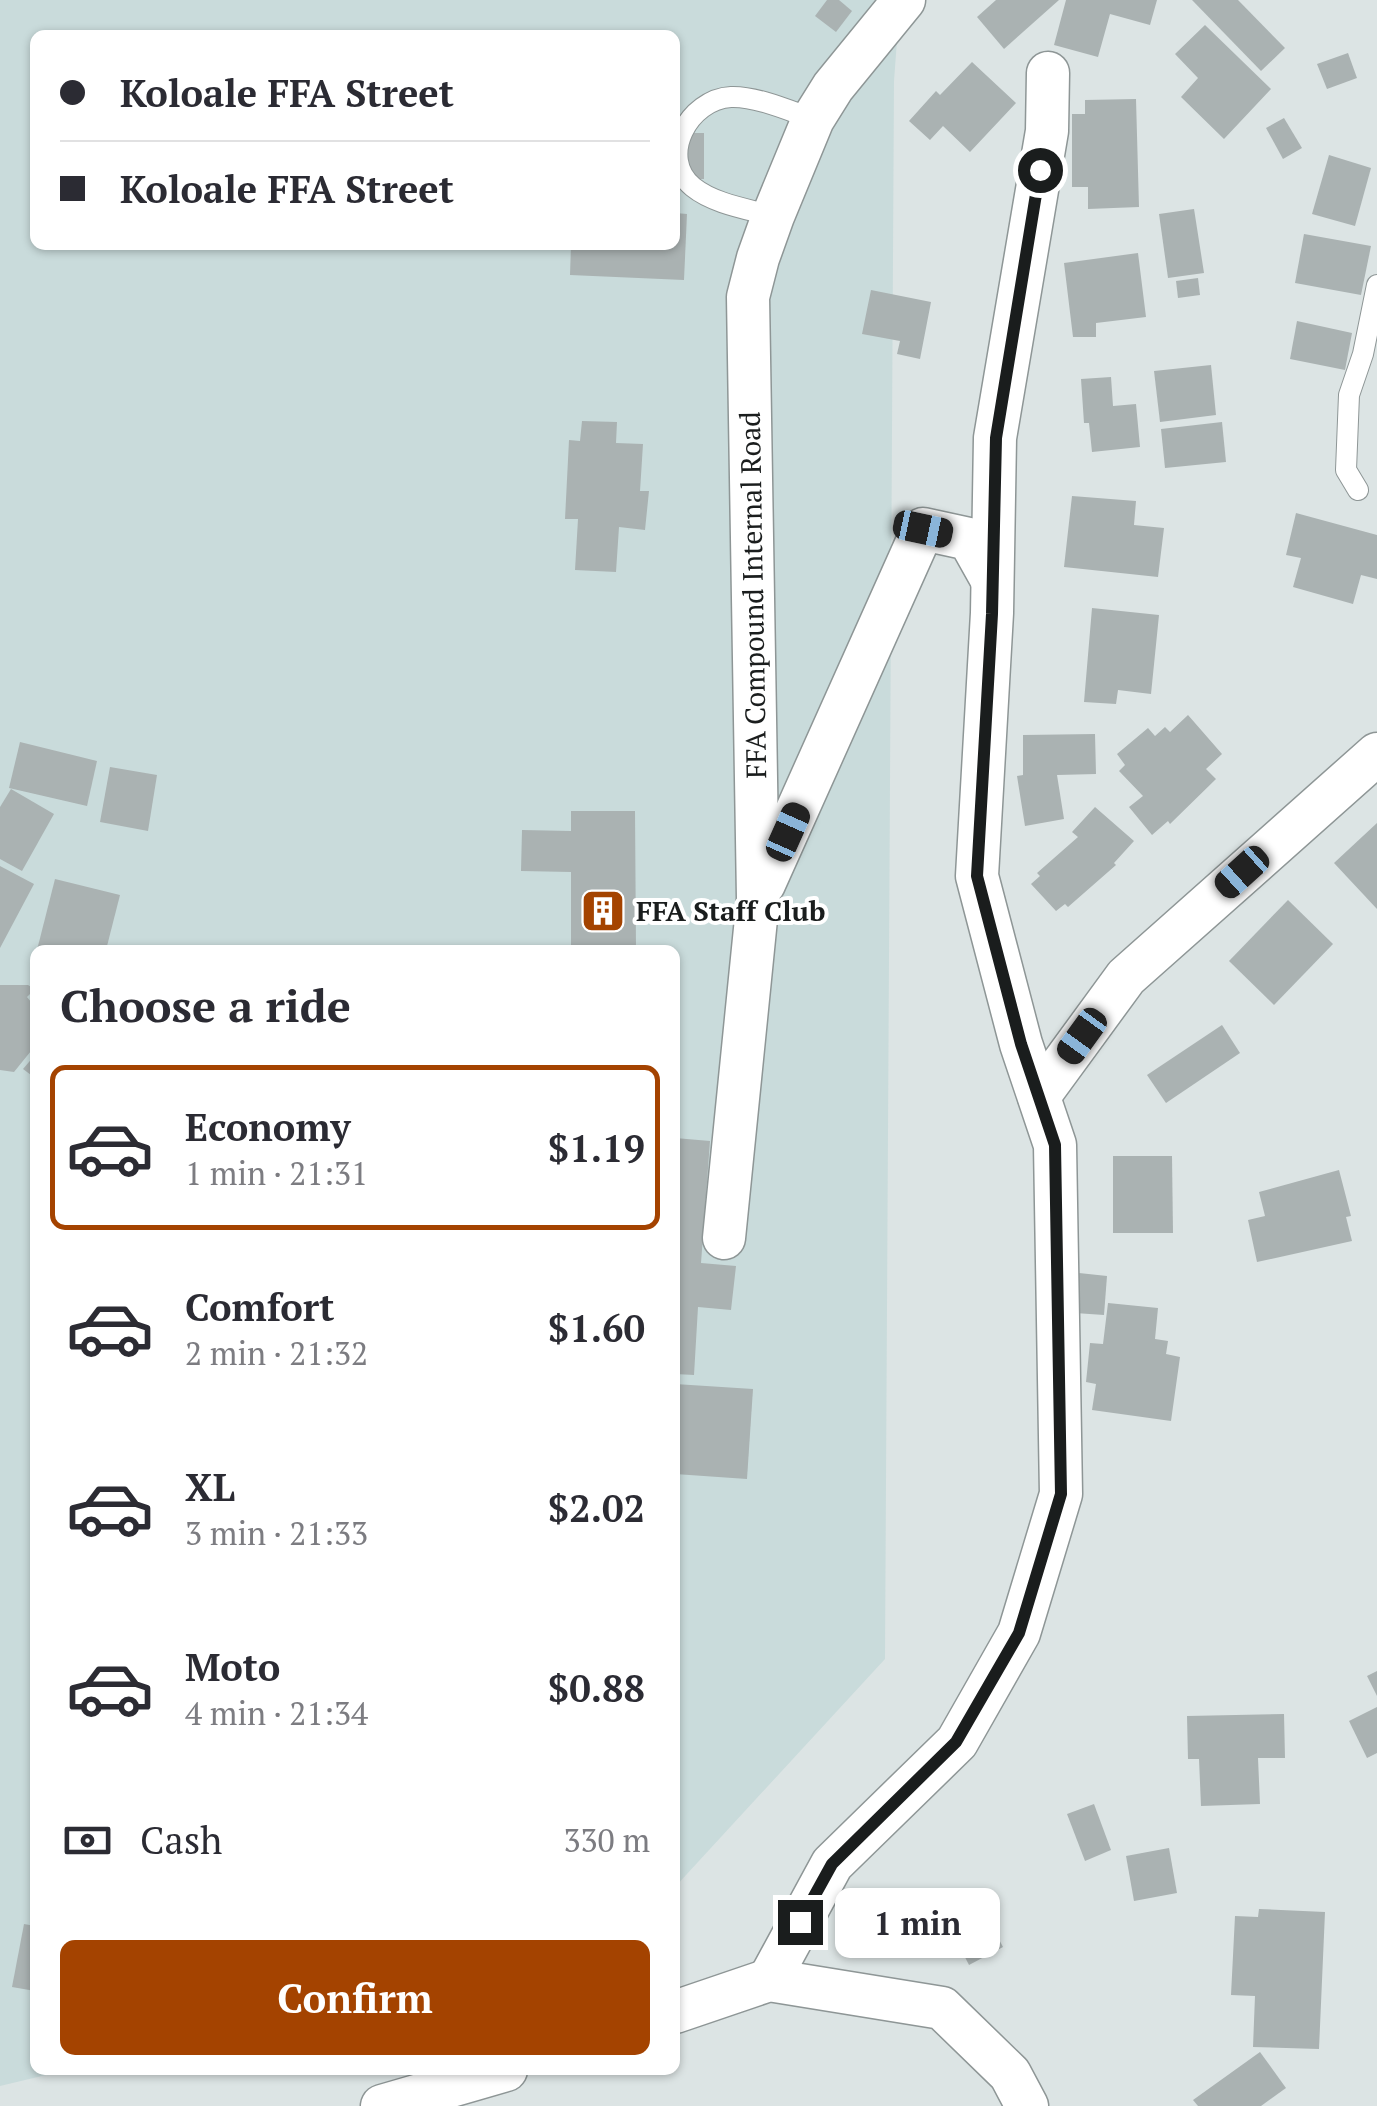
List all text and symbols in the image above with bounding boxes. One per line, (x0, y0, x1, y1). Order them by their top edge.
text: Koloale FFA Street (120, 68, 454, 118)
route start (1018, 148, 1063, 193)
text: Koloale FFA Street (120, 164, 454, 214)
street label: FFA Compound Internal Road (731, 411, 774, 779)
car (891, 508, 955, 550)
car (762, 798, 814, 866)
car (1210, 841, 1274, 903)
building icon: FFA Staff Club (580, 888, 626, 934)
place label: FFA Staff Club (636, 892, 825, 929)
text: Choose a ride (60, 975, 351, 1035)
car (1052, 1003, 1112, 1069)
text: Economy (185, 1102, 351, 1152)
icon: car (65, 1103, 155, 1193)
text: $1.19 (548, 1123, 645, 1173)
text: 1 min · 21:31 (185, 1152, 368, 1194)
text: Comfort (185, 1282, 334, 1332)
icon: car (65, 1283, 155, 1373)
text: $1.60 (548, 1303, 645, 1353)
text: 2 min · 21:32 (185, 1332, 368, 1374)
text: XL (185, 1462, 235, 1512)
icon: car (65, 1463, 155, 1553)
text: $2.02 (548, 1483, 645, 1533)
text: 3 min · 21:33 (185, 1512, 368, 1554)
text: Moto (185, 1642, 280, 1692)
icon: car (65, 1643, 155, 1733)
text: $0.88 (548, 1663, 645, 1713)
text: 4 min · 21:34 (185, 1692, 368, 1734)
icon: cash (60, 1813, 115, 1868)
text: Cash (140, 1815, 222, 1865)
text: 330 m (563, 1819, 650, 1861)
callout: 1 min (835, 1887, 1000, 1957)
route end (778, 1900, 823, 1945)
text: 1 min (874, 1902, 961, 1944)
button: Confirm (60, 1940, 650, 2055)

